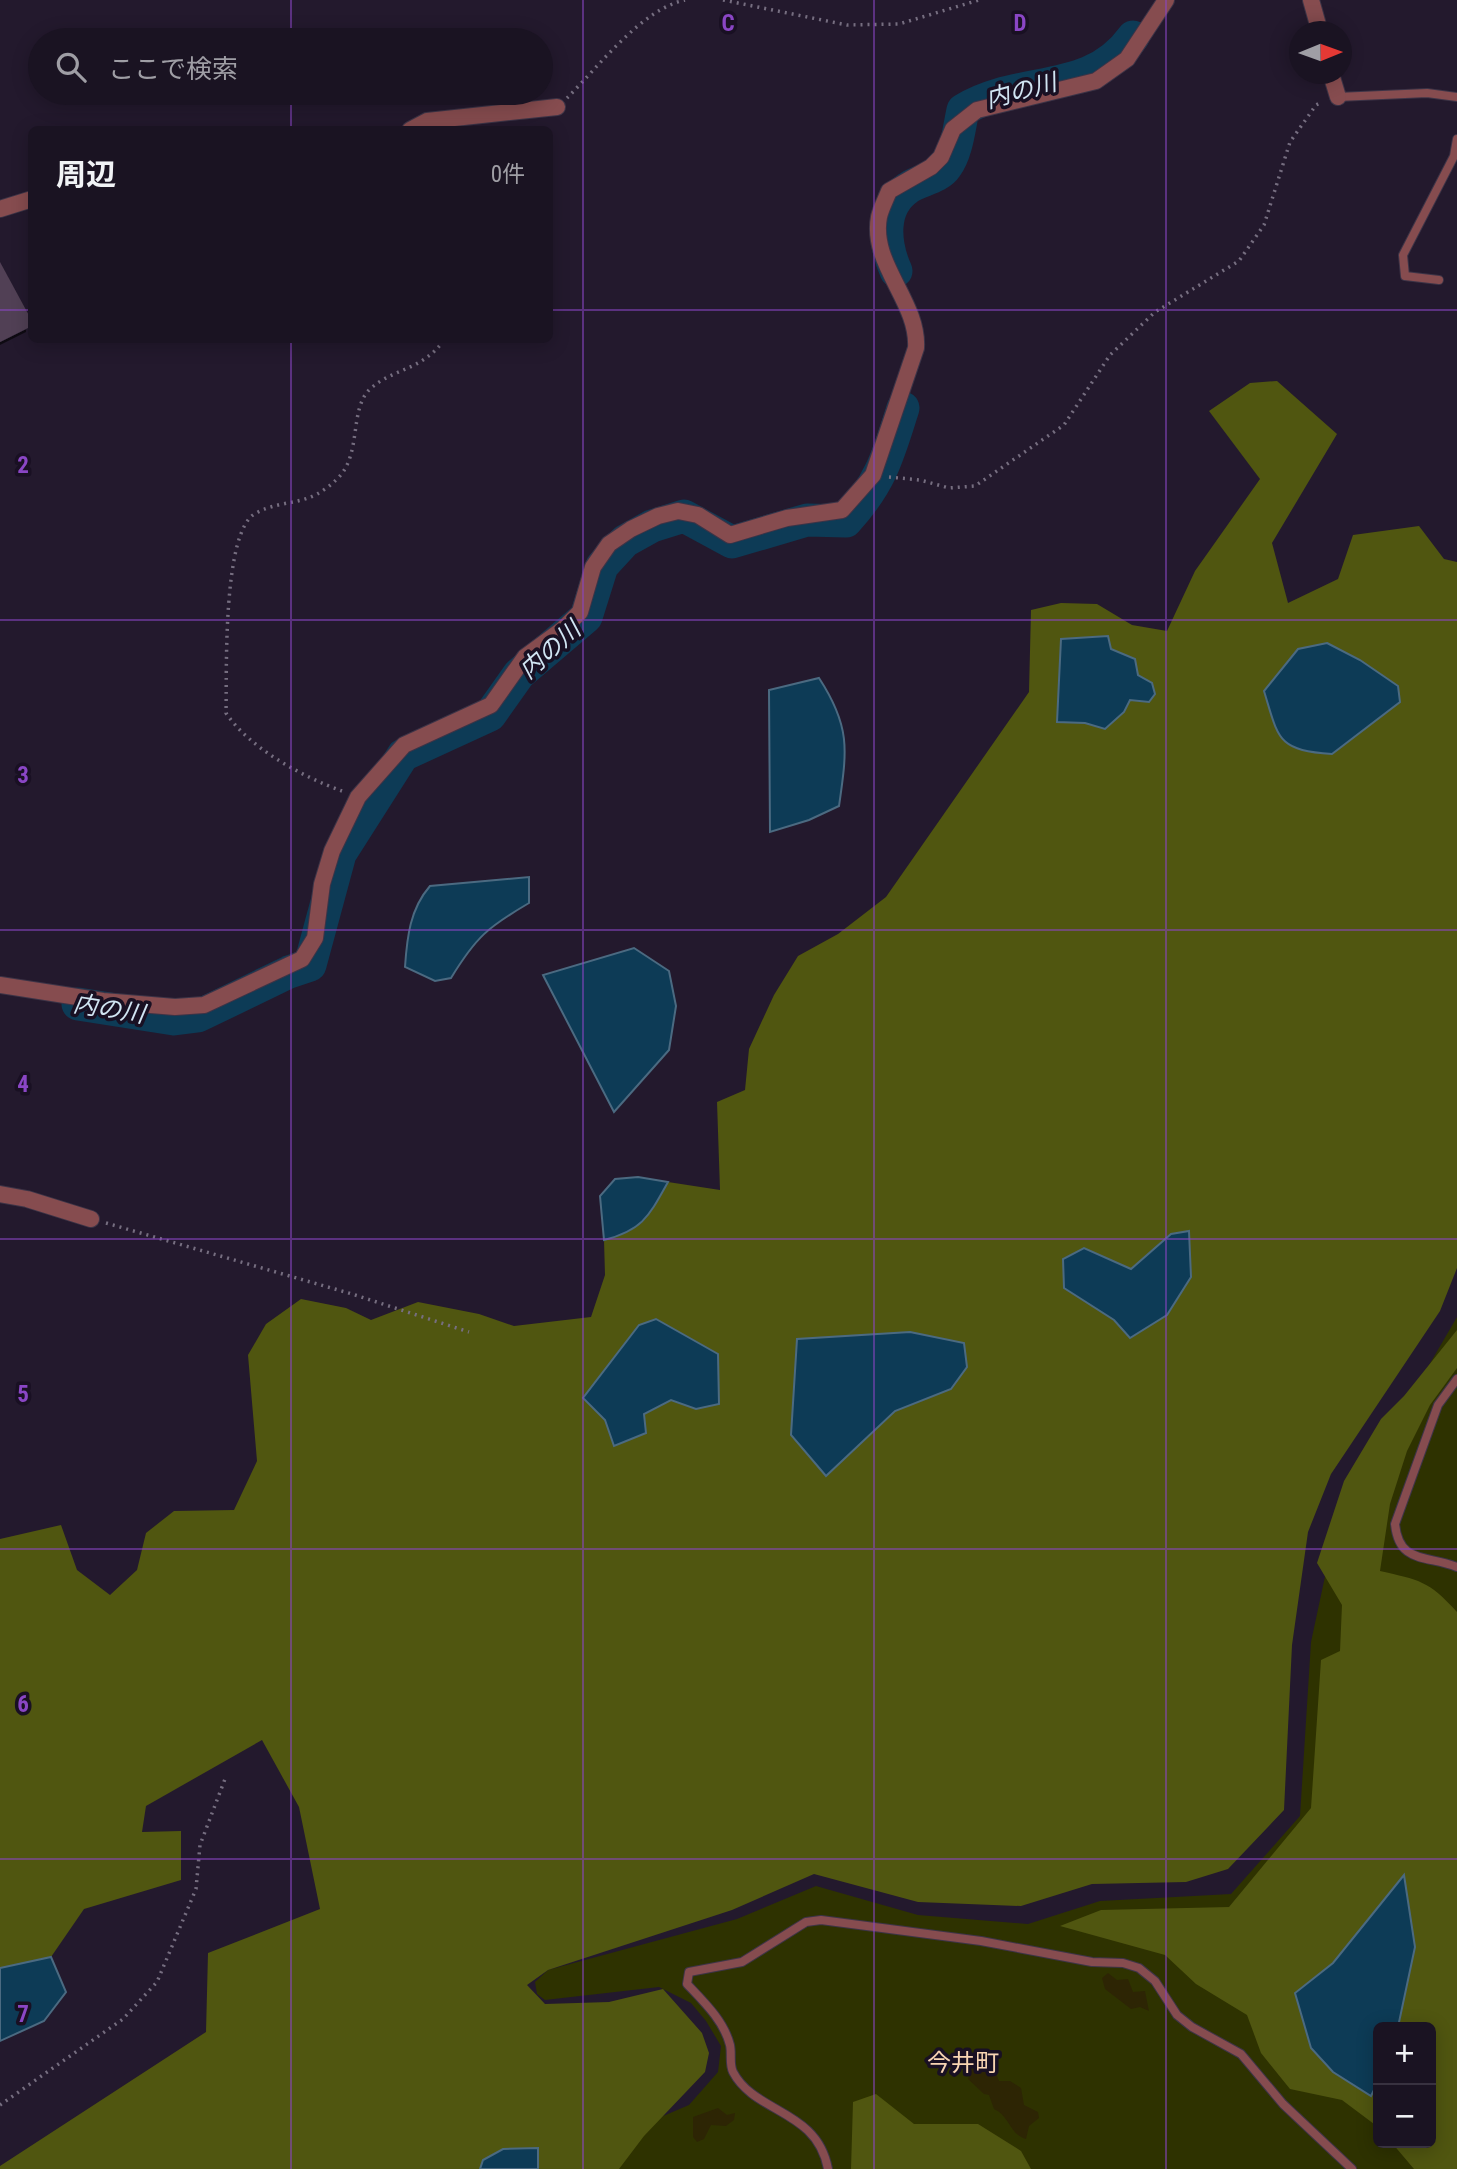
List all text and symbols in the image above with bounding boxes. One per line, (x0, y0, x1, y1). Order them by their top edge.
text: C (721, 10, 735, 37)
text: D (1014, 10, 1027, 37)
north arrow (1289, 21, 1352, 84)
search box (28, 28, 553, 105)
icon: search (52, 48, 90, 86)
text: ここで検索 (108, 54, 238, 84)
water label: 内の川 (983, 67, 1062, 114)
text: 周辺 (56, 157, 116, 192)
text: 0件 (491, 161, 525, 188)
text: 2 (17, 452, 29, 479)
water label: 内の川 (514, 613, 588, 684)
text: 3 (17, 762, 29, 789)
water label: 内の川 (71, 990, 150, 1029)
text: 4 (17, 1071, 29, 1098)
text: 5 (17, 1381, 29, 1408)
text: 6 (17, 1691, 29, 1718)
text: 7 (17, 2001, 29, 2028)
map controls (1373, 2022, 1436, 2148)
button: + (1373, 2022, 1436, 2085)
district label: 今井町 (927, 2049, 999, 2077)
button: − (1373, 2085, 1436, 2148)

